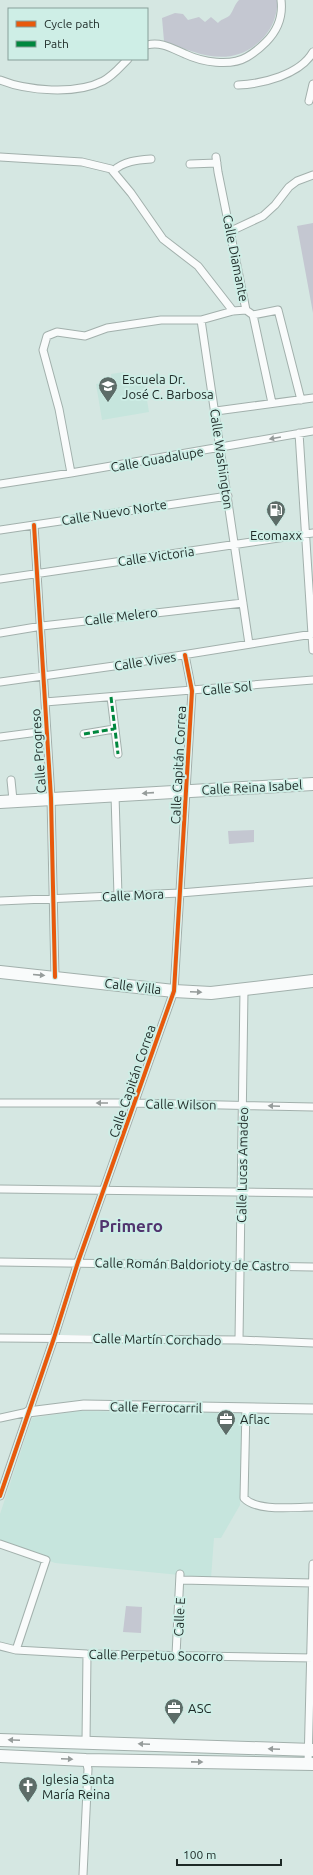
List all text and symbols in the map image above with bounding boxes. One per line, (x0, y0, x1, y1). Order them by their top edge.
legend (8, 8, 148, 60)
text: Cycle path (44, 17, 100, 30)
text: Path (44, 37, 69, 50)
street label: Calle Diamante (221, 213, 251, 303)
place label: Escuela Dr. José C. Barbosa (122, 372, 214, 401)
school or university icon: Escuela Dr. José C. Barbosa (97, 375, 119, 403)
street label: Calle Washington (208, 408, 236, 510)
one-way arrow (268, 435, 281, 441)
street label: Calle Guadalupe (109, 444, 205, 474)
street label: Calle Nuevo Norte (60, 497, 168, 527)
fuel station icon: Ecomaxx (265, 499, 287, 527)
place label: Ecomaxx (250, 528, 303, 542)
street label: Calle Victoria (117, 544, 195, 568)
street label: Calle Melero (84, 605, 158, 627)
street label: Calle Vives (113, 649, 177, 673)
street label: Calle Sol (202, 679, 253, 697)
street label: Calle Capitán Correa (168, 705, 188, 825)
street label: Calle Progreso (28, 708, 48, 794)
street label: Calle Reina Isabel (201, 777, 303, 797)
one-way arrow (142, 789, 154, 796)
street label: Calle Mora (102, 886, 164, 904)
one-way arrow (33, 972, 45, 979)
street label: Calle Villa (104, 976, 162, 996)
one-way arrow (190, 989, 203, 995)
street label: Calle Capitán Correa (106, 1023, 158, 1139)
street label: Calle Wilson (145, 1096, 217, 1112)
one-way arrow (95, 1100, 108, 1106)
one-way arrow (267, 1103, 280, 1109)
street label: Calle Lucas Amadeo (234, 1107, 250, 1223)
district label: Primero (99, 1216, 163, 1235)
street label: Calle Román Baldorioty de Castro (94, 1255, 290, 1273)
street label: Calle Martín Corchado (92, 1331, 222, 1347)
street label: Calle Ferrocarril (110, 1399, 203, 1415)
office icon: Aflac (215, 1408, 237, 1436)
place label: Aflac (240, 1412, 270, 1426)
street label: Calle E (171, 1597, 187, 1637)
street label: Calle Perpetuo Socorro (89, 1647, 223, 1663)
office icon: ASC (163, 1697, 185, 1725)
place label: ASC (188, 1701, 211, 1715)
one-way arrow (7, 1737, 20, 1743)
one-way arrow (137, 1741, 150, 1747)
one-way arrow (267, 1746, 280, 1752)
one-way arrow (61, 1755, 73, 1762)
one-way arrow (191, 1759, 204, 1765)
place label: Iglesia Santa María Reina (42, 1772, 115, 1801)
church icon: Iglesia Santa María Reina (17, 1775, 39, 1803)
scale bar (177, 1841, 281, 1867)
text: 100 m (183, 1848, 216, 1861)

